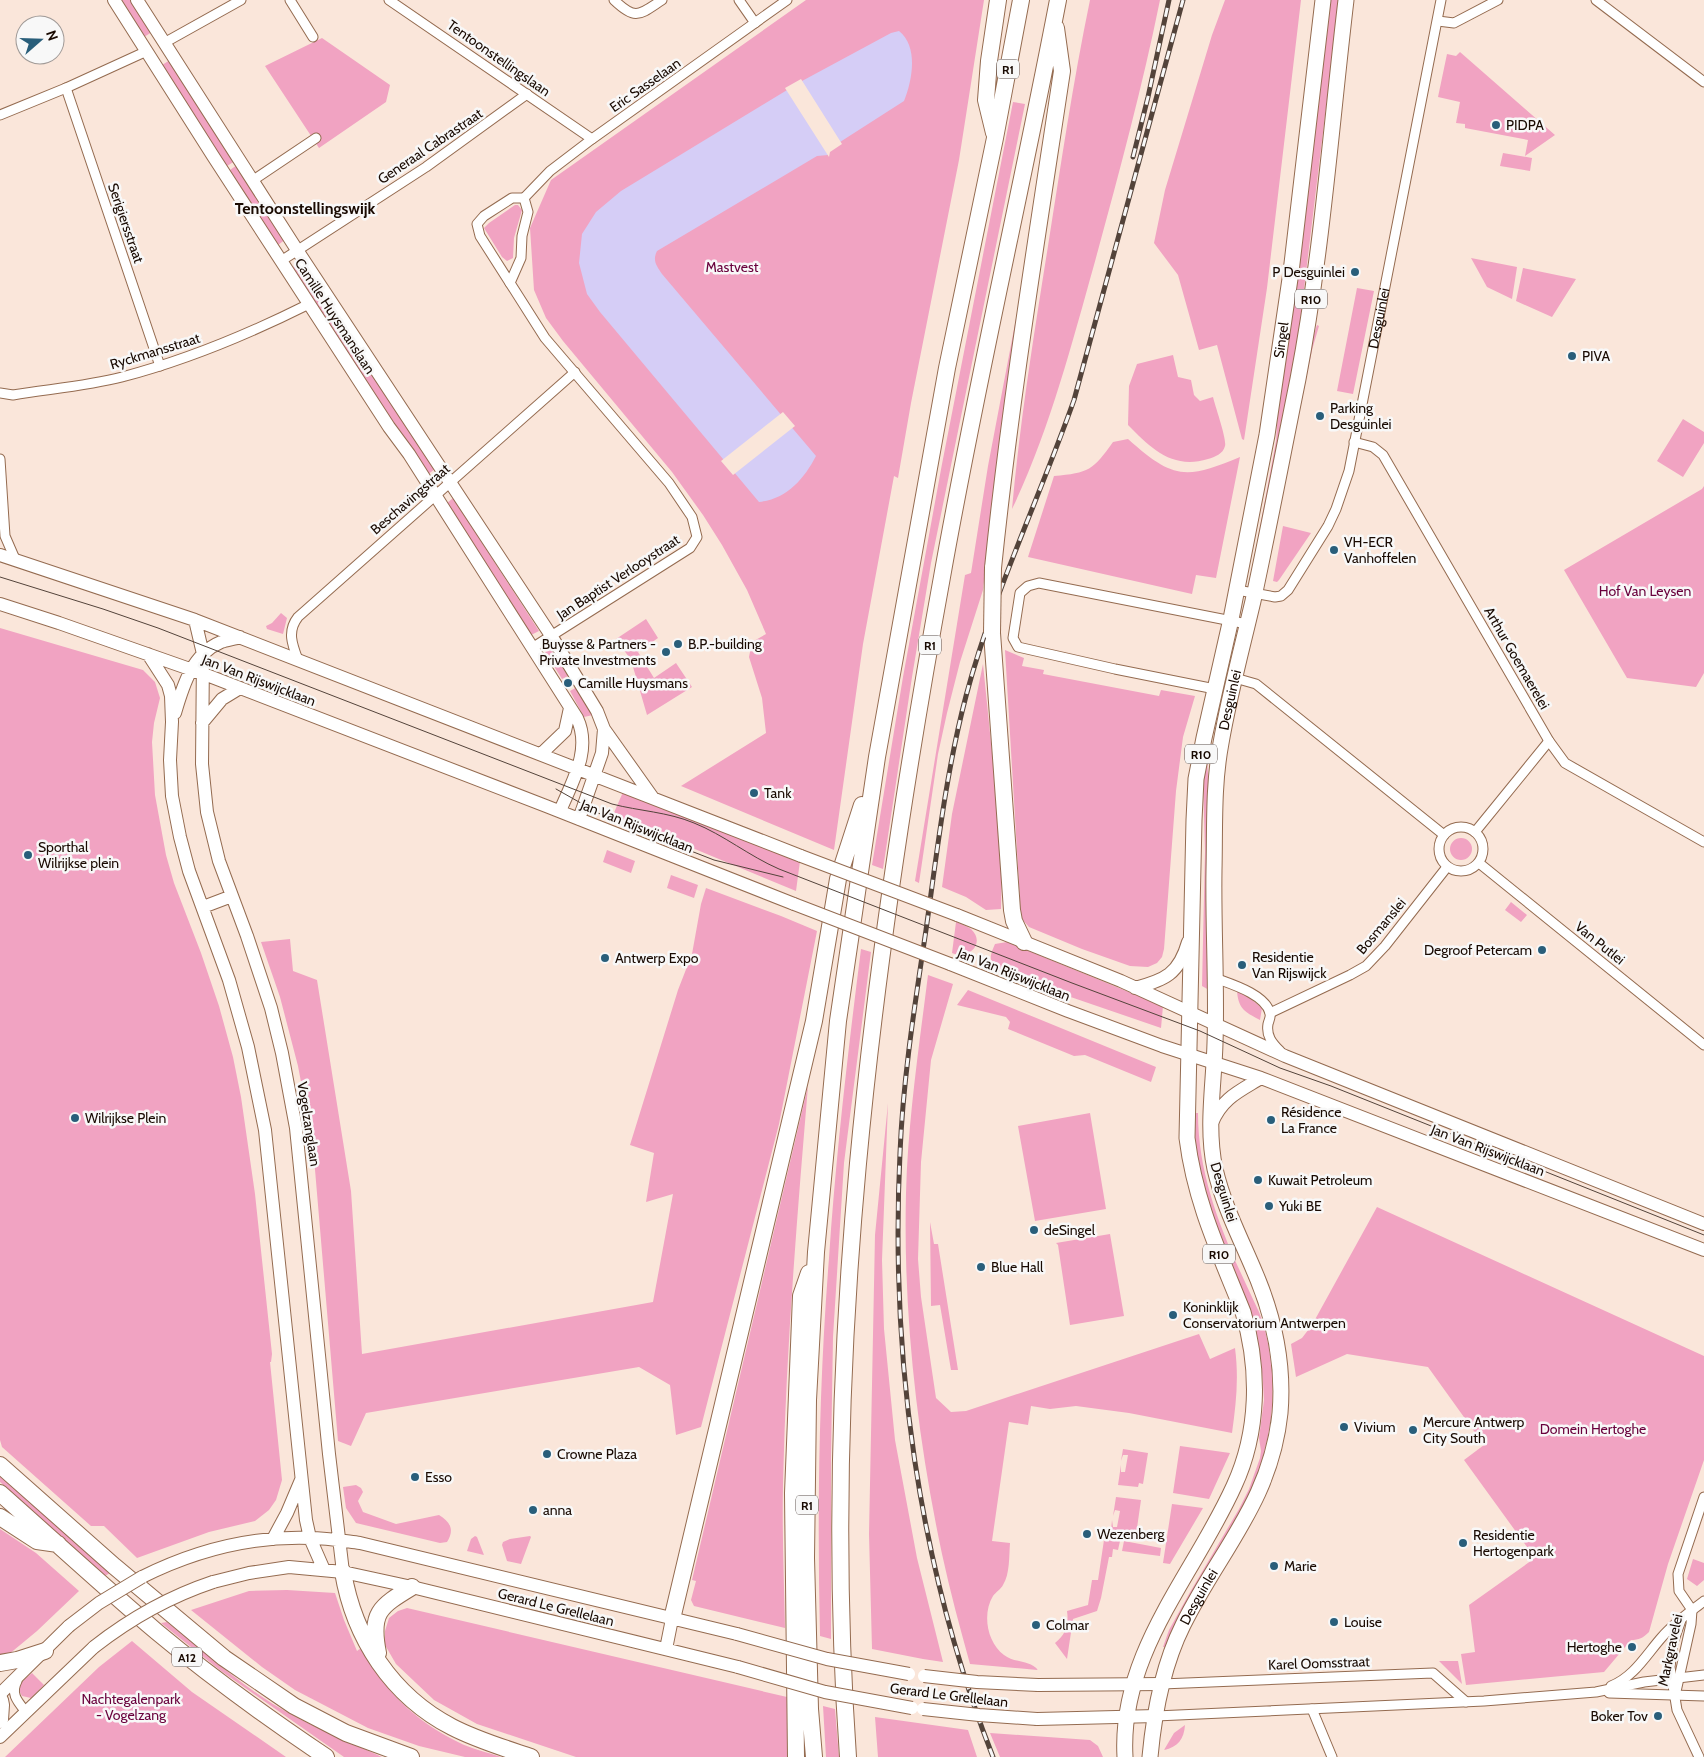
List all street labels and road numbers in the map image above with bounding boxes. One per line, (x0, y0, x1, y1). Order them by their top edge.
street label: Tentoonstellingslaan (444, 16, 554, 100)
street label: Eric Sasselaan (606, 54, 684, 116)
road number: R1 (997, 60, 1019, 78)
street label: Generaal Cabrastraat (374, 104, 486, 188)
street label: Serigiersstraat (104, 181, 148, 266)
street label: Camille Huysmanslaan (291, 255, 379, 377)
street label: Desguinlei (1364, 286, 1394, 350)
road number: R10 (1295, 290, 1327, 308)
street label: Singel (1269, 320, 1293, 359)
street label: Ryckmansstraat (108, 329, 203, 373)
street label: Beschavingstraat (367, 459, 454, 538)
street label: Jan Baptist Verlooystraat (552, 530, 683, 624)
street label: Arthur Goemaerelei (1480, 604, 1554, 713)
road number: R1 (919, 636, 941, 654)
street label: Jan Van Rijswijcklaan (199, 650, 318, 710)
street label: Desguinlei (1214, 668, 1245, 732)
road number: R10 (1185, 744, 1217, 764)
street label: Jan Van Rijswijcklaan (577, 795, 696, 857)
street label: Bosmanslei (1352, 894, 1410, 958)
street label: Van Putlei (1571, 917, 1629, 969)
street label: Jan Van Rijswijcklaan (954, 943, 1073, 1005)
street label: Vogelzanglaan (293, 1080, 325, 1168)
street label: Jan Van Rijswijcklaan (1428, 1120, 1547, 1180)
street label: Desguinlei (1206, 1160, 1242, 1224)
road number: R10 (1203, 1244, 1235, 1264)
road number: R1 (796, 1496, 818, 1514)
street label: Desguinlei (1176, 1565, 1222, 1628)
street label: Gerard Le Grellelaan (496, 1584, 616, 1630)
street label: Markgravelei (1654, 1612, 1686, 1688)
road number: A12 (172, 1648, 202, 1666)
street label: Karel Oomsstraat (1268, 1652, 1370, 1674)
street label: Gerard Le Grellelaan (889, 1679, 1009, 1711)

